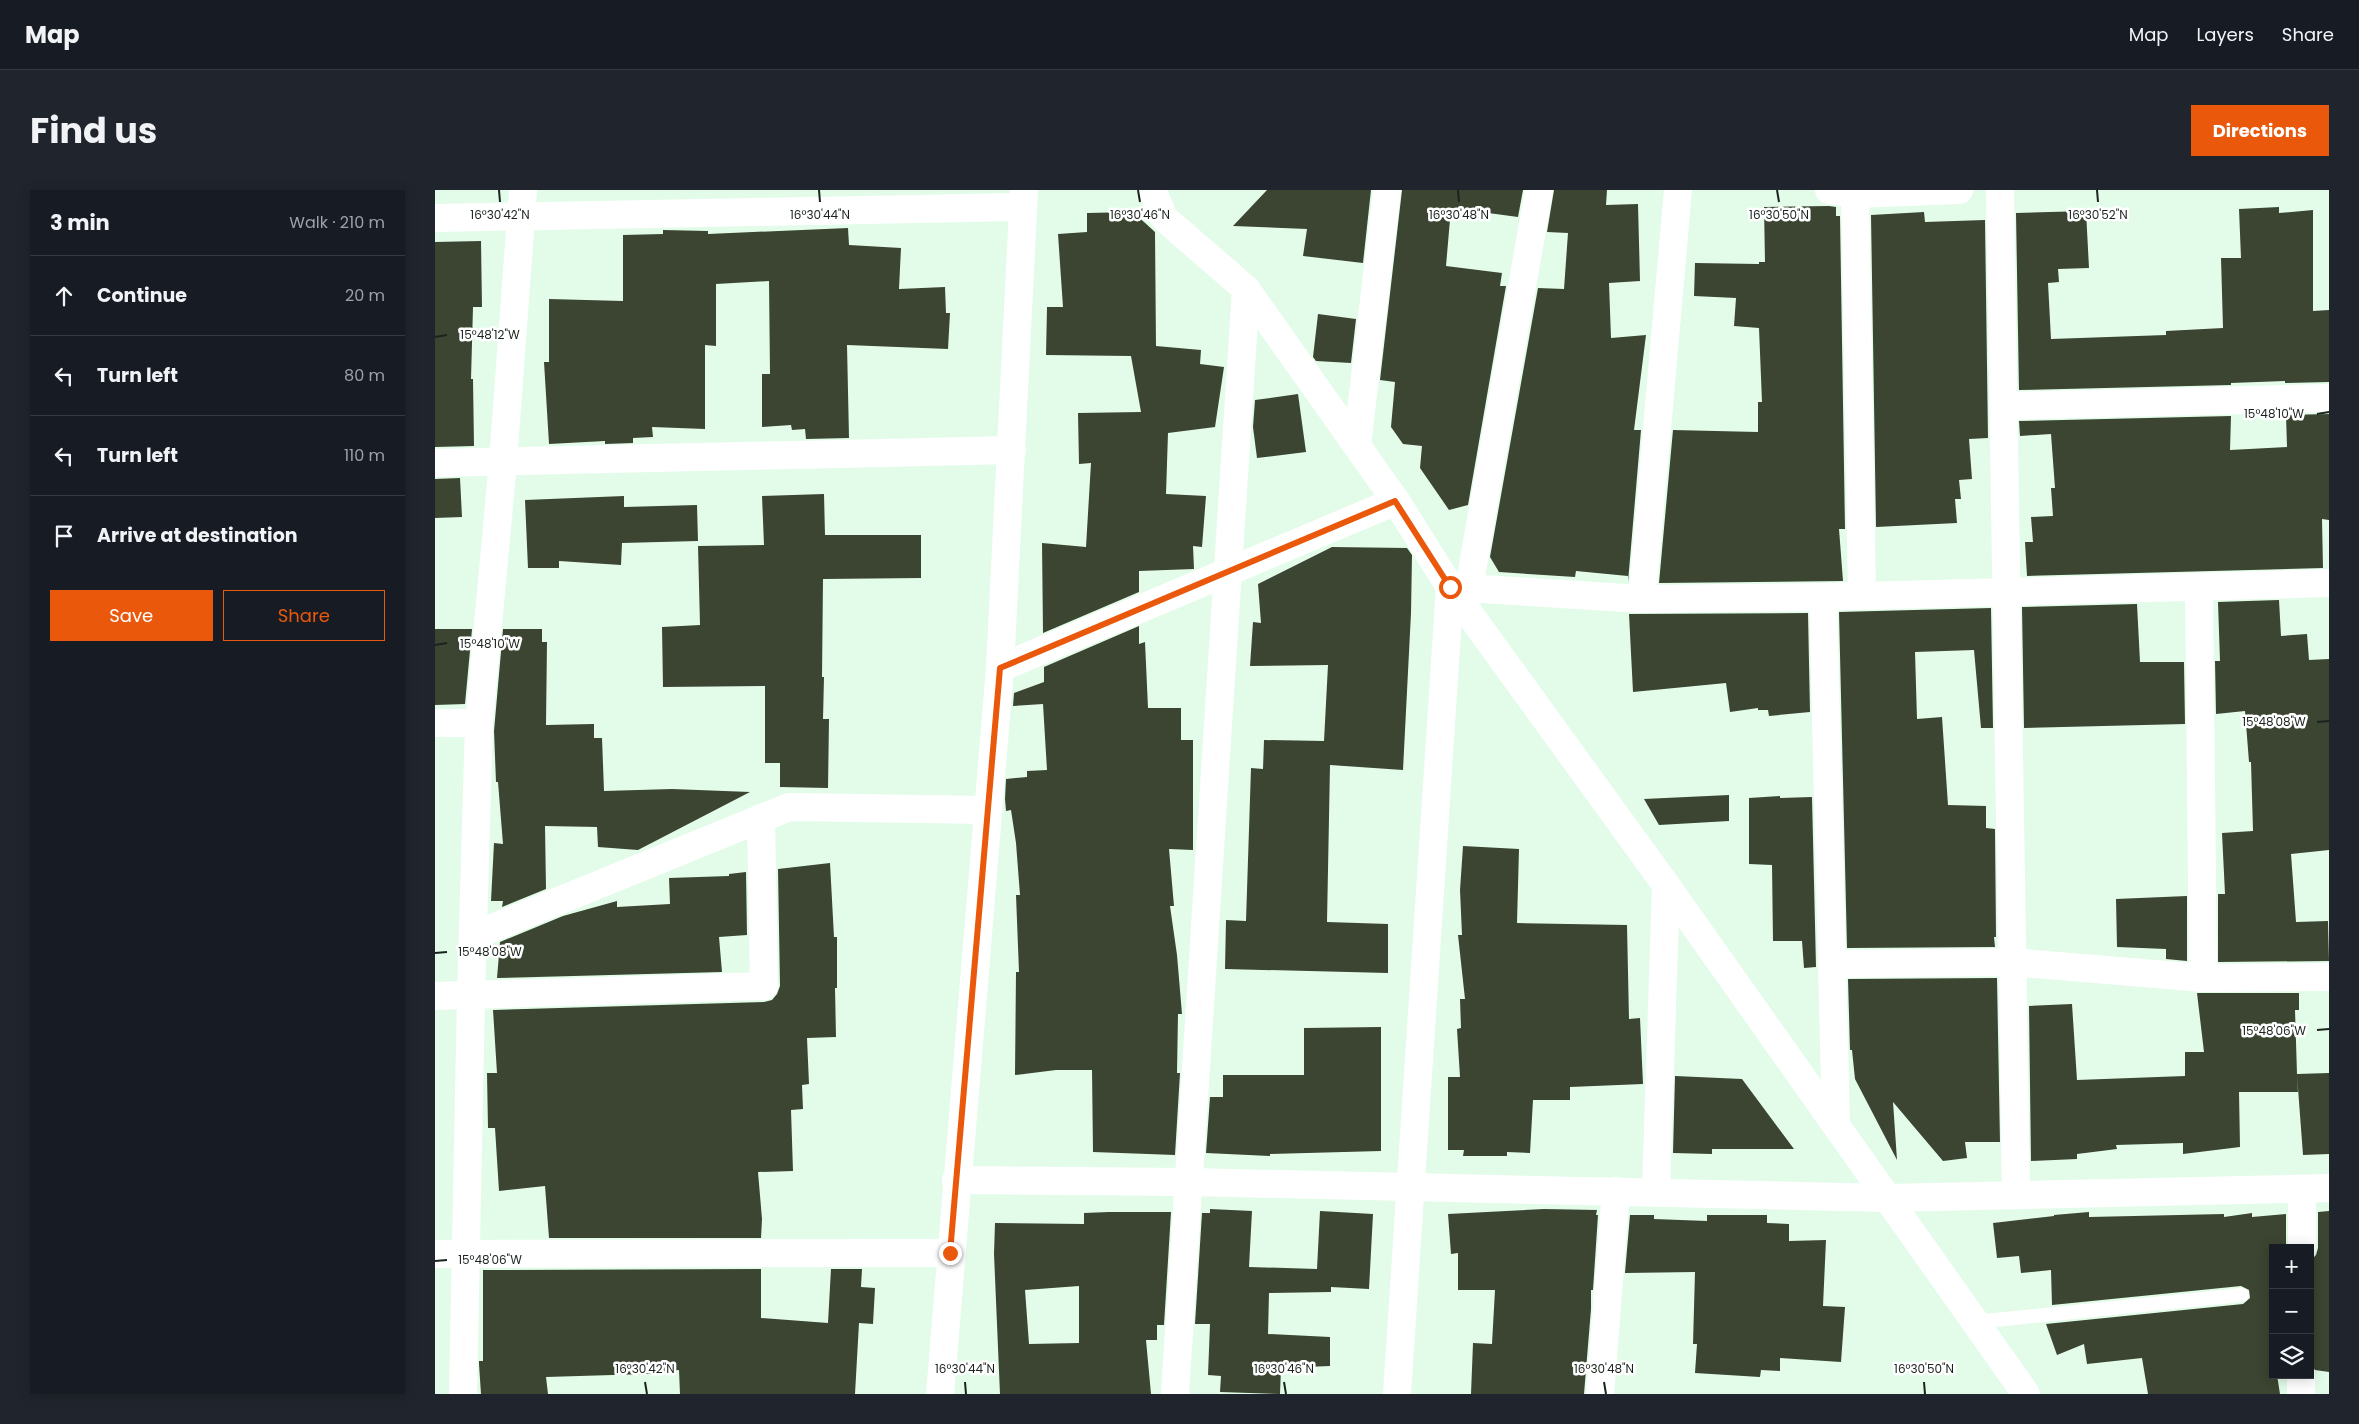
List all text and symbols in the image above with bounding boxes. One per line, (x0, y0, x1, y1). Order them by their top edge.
text: Map (25, 18, 80, 51)
text: Map (2129, 22, 2169, 47)
text: Layers (2197, 22, 2254, 47)
text: Share (2282, 22, 2334, 47)
button: Directions (2191, 105, 2329, 156)
text: Find us (30, 106, 157, 155)
text: 16°30'42"N (470, 206, 530, 223)
text: 16°30'44"N (790, 206, 850, 223)
text: 16°30'46"N (1110, 206, 1170, 223)
text: 16°30'48"N (1429, 206, 1489, 223)
text: 16°30'50"N (1749, 206, 1809, 223)
text: 16°30'52"N (2068, 206, 2128, 223)
text: 3 min (50, 208, 110, 237)
text: Walk · 210 m (289, 211, 385, 234)
icon: ahead (50, 282, 78, 310)
text: Continue (97, 282, 187, 309)
text: 20 m (345, 284, 385, 307)
text: 15°48'12"W (460, 326, 520, 343)
icon: left (50, 362, 78, 390)
text: Turn left (97, 362, 178, 389)
text: 80 m (344, 364, 385, 387)
text: 15°48'10"W (2244, 405, 2304, 422)
icon: left (50, 442, 78, 470)
text: Turn left (97, 442, 178, 469)
text: 110 m (344, 444, 385, 467)
icon: arrive (50, 522, 78, 550)
text: Arrive at destination (97, 522, 298, 549)
route start (1439, 576, 1462, 599)
button: Save (50, 590, 213, 641)
button: Share (223, 590, 385, 641)
text: 15°48'10"W (460, 635, 520, 652)
text: 15°48'08"W (2242, 713, 2306, 730)
text: 15°48'08"W (458, 943, 522, 960)
text: 15°48'06"W (2242, 1022, 2306, 1039)
route end (939, 1242, 962, 1265)
map controls (2269, 1244, 2314, 1379)
button: + (2269, 1244, 2314, 1289)
text: 15°48'06"W (458, 1251, 522, 1268)
button: − (2269, 1289, 2314, 1334)
button: layers (2269, 1334, 2314, 1379)
text: 16°30'42"N (615, 1360, 675, 1377)
text: 16°30'44"N (935, 1360, 995, 1377)
text: 16°30'46"N (1254, 1360, 1314, 1377)
text: 16°30'48"N (1574, 1360, 1634, 1377)
text: 16°30'50"N (1894, 1360, 1954, 1377)

